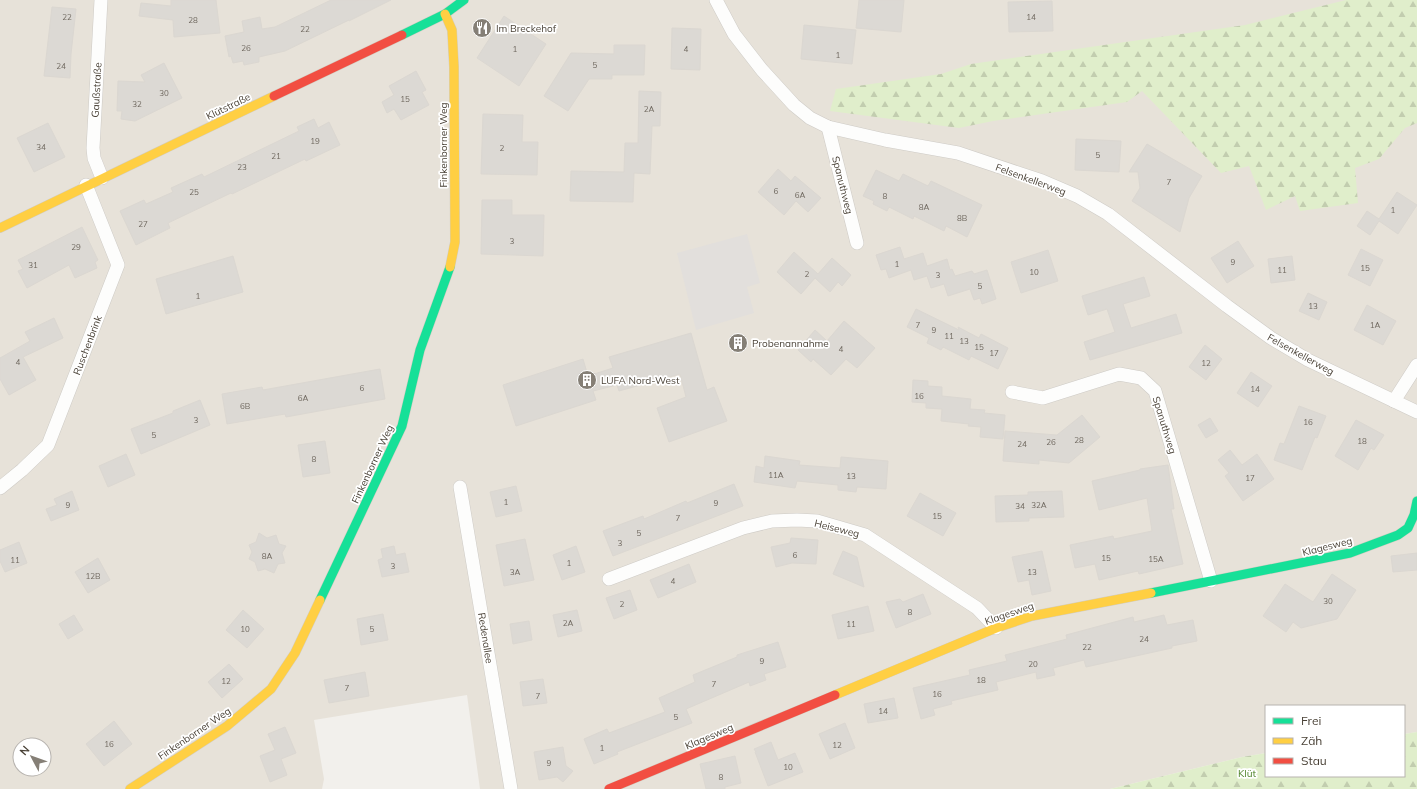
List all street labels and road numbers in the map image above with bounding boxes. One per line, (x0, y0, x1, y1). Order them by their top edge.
street label: Gaußstraße (89, 62, 104, 118)
street label: Klütstraße (204, 90, 253, 123)
street label: Finkenborner Weg (437, 102, 450, 188)
street label: Spanuthweg (829, 155, 856, 215)
street label: Felsenkellerweg (994, 161, 1068, 198)
street label: Ruschenbrink (70, 313, 105, 377)
street label: Felsenkellerweg (1265, 331, 1336, 378)
street label: Spanuthweg (1150, 395, 1179, 455)
street label: Finkenborner Weg (349, 423, 396, 506)
street label: Heiseweg (813, 517, 861, 540)
street label: Klagesweg (1301, 534, 1354, 559)
street label: Klagesweg (983, 599, 1035, 628)
street label: Redenallee (475, 612, 496, 664)
street label: Finkenborner Weg (155, 704, 233, 763)
street label: Klagesweg (683, 720, 735, 752)

